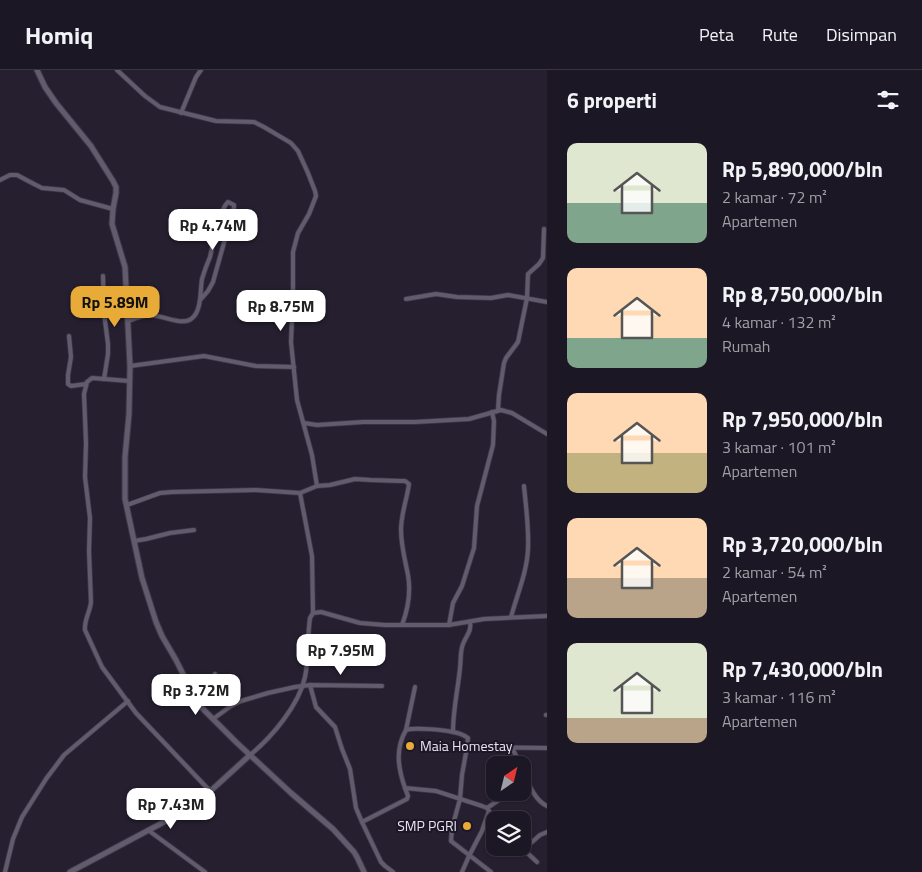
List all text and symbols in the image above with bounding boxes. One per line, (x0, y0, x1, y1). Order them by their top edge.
text: Homiq (25, 17, 93, 53)
text: Peta (699, 21, 734, 48)
text: Rute (762, 21, 798, 48)
text: Disimpan (826, 21, 897, 48)
text: 6 properti (567, 84, 657, 116)
icon: filters (874, 86, 902, 114)
text: Rp 5,890,000/bln (722, 153, 883, 185)
icon: home (607, 163, 667, 223)
text: 2 kamar · 72 m² (722, 185, 827, 209)
pin: Rp 4.74M (161, 208, 265, 251)
text: Apartemen (722, 209, 797, 233)
text: Rp 4.74M (180, 213, 246, 237)
text: Rp 8,750,000/bln (722, 278, 883, 310)
pin: Rp 5.89M (63, 286, 167, 328)
icon: home (607, 288, 667, 348)
text: Rp 5.89M (82, 290, 148, 314)
pin: Rp 8.75M (229, 290, 333, 332)
text: Rp 8.75M (248, 294, 314, 318)
text: 4 kamar · 132 m² (722, 310, 836, 334)
text: Rumah (722, 334, 770, 358)
text: Rp 7,950,000/bln (722, 403, 883, 435)
icon: home (607, 413, 667, 473)
text: 3 kamar · 101 m² (722, 435, 836, 459)
text: Apartemen (722, 459, 797, 483)
text: Rp 3,720,000/bln (722, 528, 883, 560)
icon: home (607, 538, 667, 598)
text: 2 kamar · 54 m² (722, 560, 827, 584)
text: Apartemen (722, 584, 797, 608)
pin: Rp 7.95M (289, 634, 393, 676)
text: Rp 7.95M (308, 638, 374, 662)
text: Rp 7,430,000/bln (722, 653, 883, 685)
icon: home (607, 663, 667, 723)
pin: Rp 3.72M (144, 674, 248, 716)
text: Rp 3.72M (163, 678, 229, 702)
text: 3 kamar · 116 m² (722, 685, 836, 709)
text: Apartemen (722, 709, 797, 733)
place label: Maia Homestay (420, 735, 513, 756)
marker: Maia Homestay (404, 740, 416, 752)
north arrow (486, 756, 531, 801)
map controls (486, 756, 531, 856)
pin: Rp 7.43M (119, 788, 223, 830)
text: Rp 7.43M (138, 792, 204, 816)
button: layers (486, 811, 531, 856)
place label: SMP PGRI (397, 815, 457, 836)
marker: SMP PGRI (461, 820, 473, 832)

